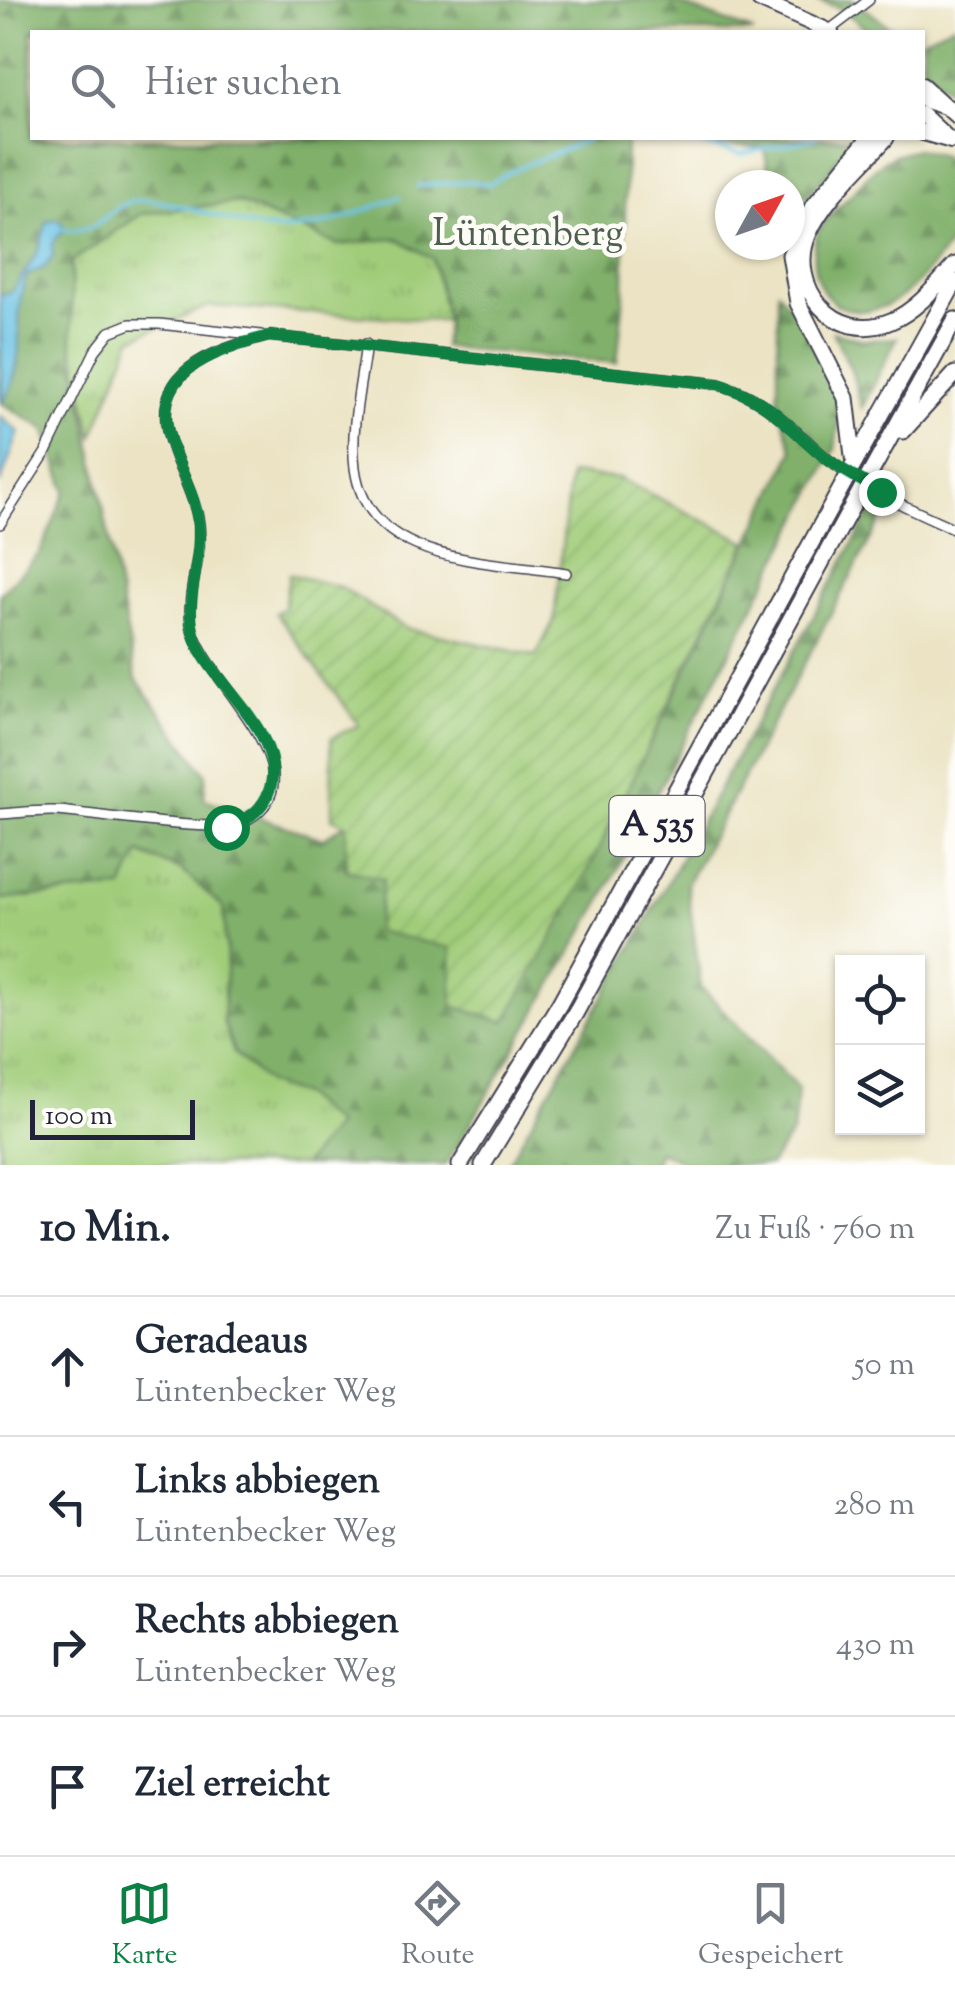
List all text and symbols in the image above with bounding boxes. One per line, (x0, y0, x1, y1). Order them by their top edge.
search box (30, 30, 925, 140)
icon: search (65, 58, 120, 113)
text: Hier suchen (145, 58, 342, 112)
north arrow (715, 170, 805, 260)
park label: Lüntenberg (433, 209, 623, 263)
route end (859, 470, 905, 516)
road number: A 535 (610, 796, 704, 856)
route start (204, 805, 250, 851)
map controls (835, 955, 925, 1135)
button: locate (835, 955, 925, 1045)
button: layers (835, 1045, 925, 1135)
scale bar (30, 1095, 195, 1140)
text: 100 m (45, 1097, 113, 1137)
text: 10 Min. (40, 1200, 171, 1260)
text: Zu Fuß · 760 m (715, 1207, 915, 1253)
text: Geradeaus (135, 1316, 308, 1370)
icon: ahead (40, 1339, 95, 1394)
text: 50 m (854, 1343, 915, 1389)
text: Lüntenbecker Weg (135, 1370, 396, 1416)
text: Links abbiegen (135, 1456, 380, 1510)
icon: left (40, 1479, 95, 1534)
text: 280 m (834, 1483, 915, 1529)
text: Lüntenbecker Weg (135, 1510, 396, 1556)
text: Rechts abbiegen (135, 1596, 399, 1650)
icon: right (40, 1619, 95, 1674)
text: 430 m (836, 1623, 915, 1669)
text: Lüntenbecker Weg (135, 1650, 396, 1696)
icon: arrive (40, 1759, 95, 1814)
text: Ziel erreicht (135, 1759, 330, 1813)
tab: Karte (112, 1876, 178, 1976)
tab: Route (401, 1876, 475, 1976)
tab: Gespeichert (698, 1876, 843, 1976)

